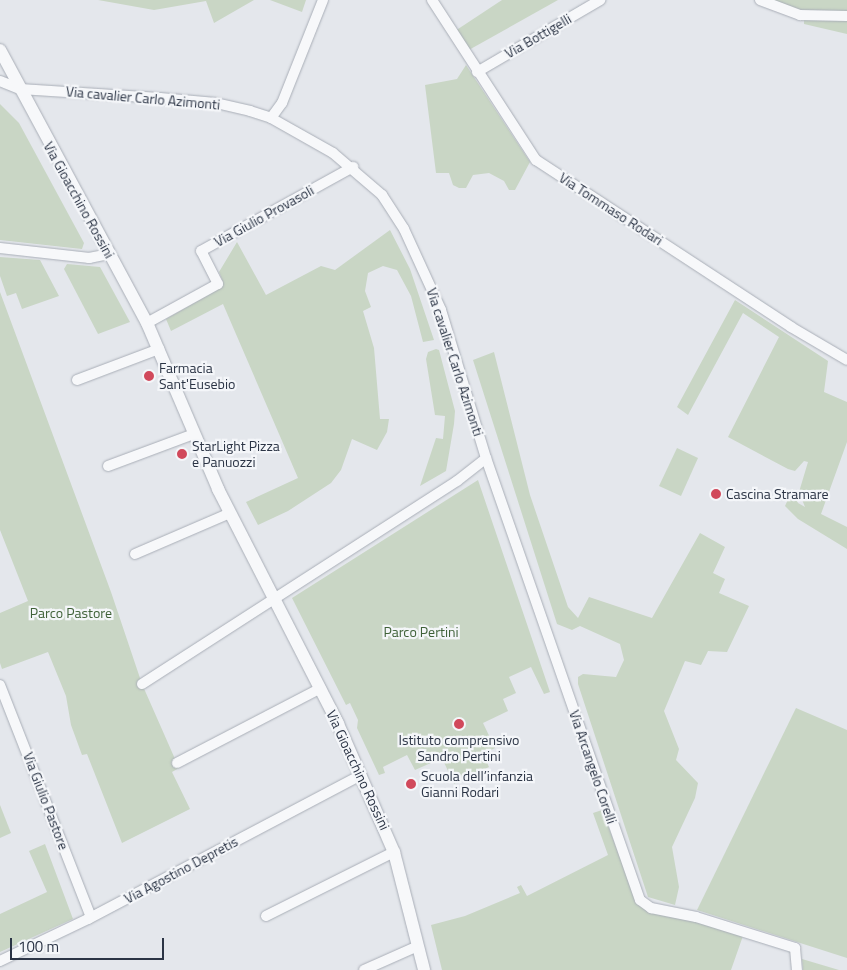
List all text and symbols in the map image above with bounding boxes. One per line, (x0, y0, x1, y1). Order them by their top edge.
street label: Via Bottigelli (502, 10, 574, 62)
street label: Via cavalier Carlo Azimonti (65, 83, 221, 113)
street label: Via Gioacchino Rossini (40, 139, 118, 261)
street label: Via Tommaso Rodari (556, 169, 666, 249)
street label: Via Giulio Provasoli (211, 182, 317, 250)
street label: Via cavalier Carlo Azimonti (423, 286, 487, 438)
place label: Farmacia Sant'Eusebio (159, 360, 235, 392)
marker: Farmacia Sant'Eusebio (143, 370, 155, 382)
place label: StarLight Pizza e Panuozzi (192, 438, 280, 471)
marker: StarLight Pizza e Panuozzi (176, 448, 188, 460)
place label: Cascina Stramare (726, 486, 829, 502)
marker: Cascina Stramare (710, 488, 722, 500)
park label: Parco Pastore (30, 605, 112, 621)
park label: Parco Pertini (383, 624, 459, 640)
street label: Via Gioacchino Rossini (323, 707, 393, 833)
street label: Via Arcangelo Corelli (566, 708, 620, 826)
marker: Istituto comprensivo Sandro Pertini (453, 718, 465, 730)
place label: Istituto comprensivo Sandro Pertini (398, 732, 520, 764)
street label: Via Giulio Pastore (20, 750, 72, 852)
place label: Scuola dell’infanzia Gianni Rodari (421, 768, 533, 800)
marker: Scuola dell’infanzia Gianni Rodari (405, 778, 417, 790)
street label: Via Agostino Depretis (121, 833, 241, 907)
scale bar (12, 928, 166, 960)
text: 100 m (18, 935, 59, 958)

